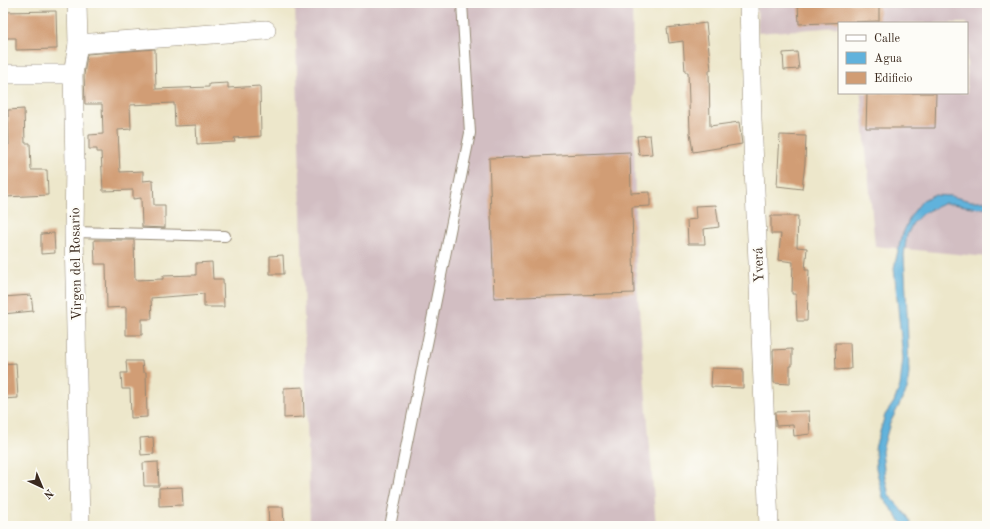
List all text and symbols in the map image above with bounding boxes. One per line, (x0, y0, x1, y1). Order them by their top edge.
legend (838, 22, 968, 94)
text: Calle (874, 33, 900, 45)
text: Agua (874, 53, 902, 65)
text: Edificio (874, 73, 913, 85)
street label: Virgen del Rosario (68, 207, 84, 321)
street label: Yverá (751, 247, 767, 283)
north arrow (22, 467, 62, 507)
text: N (41, 486, 55, 500)

